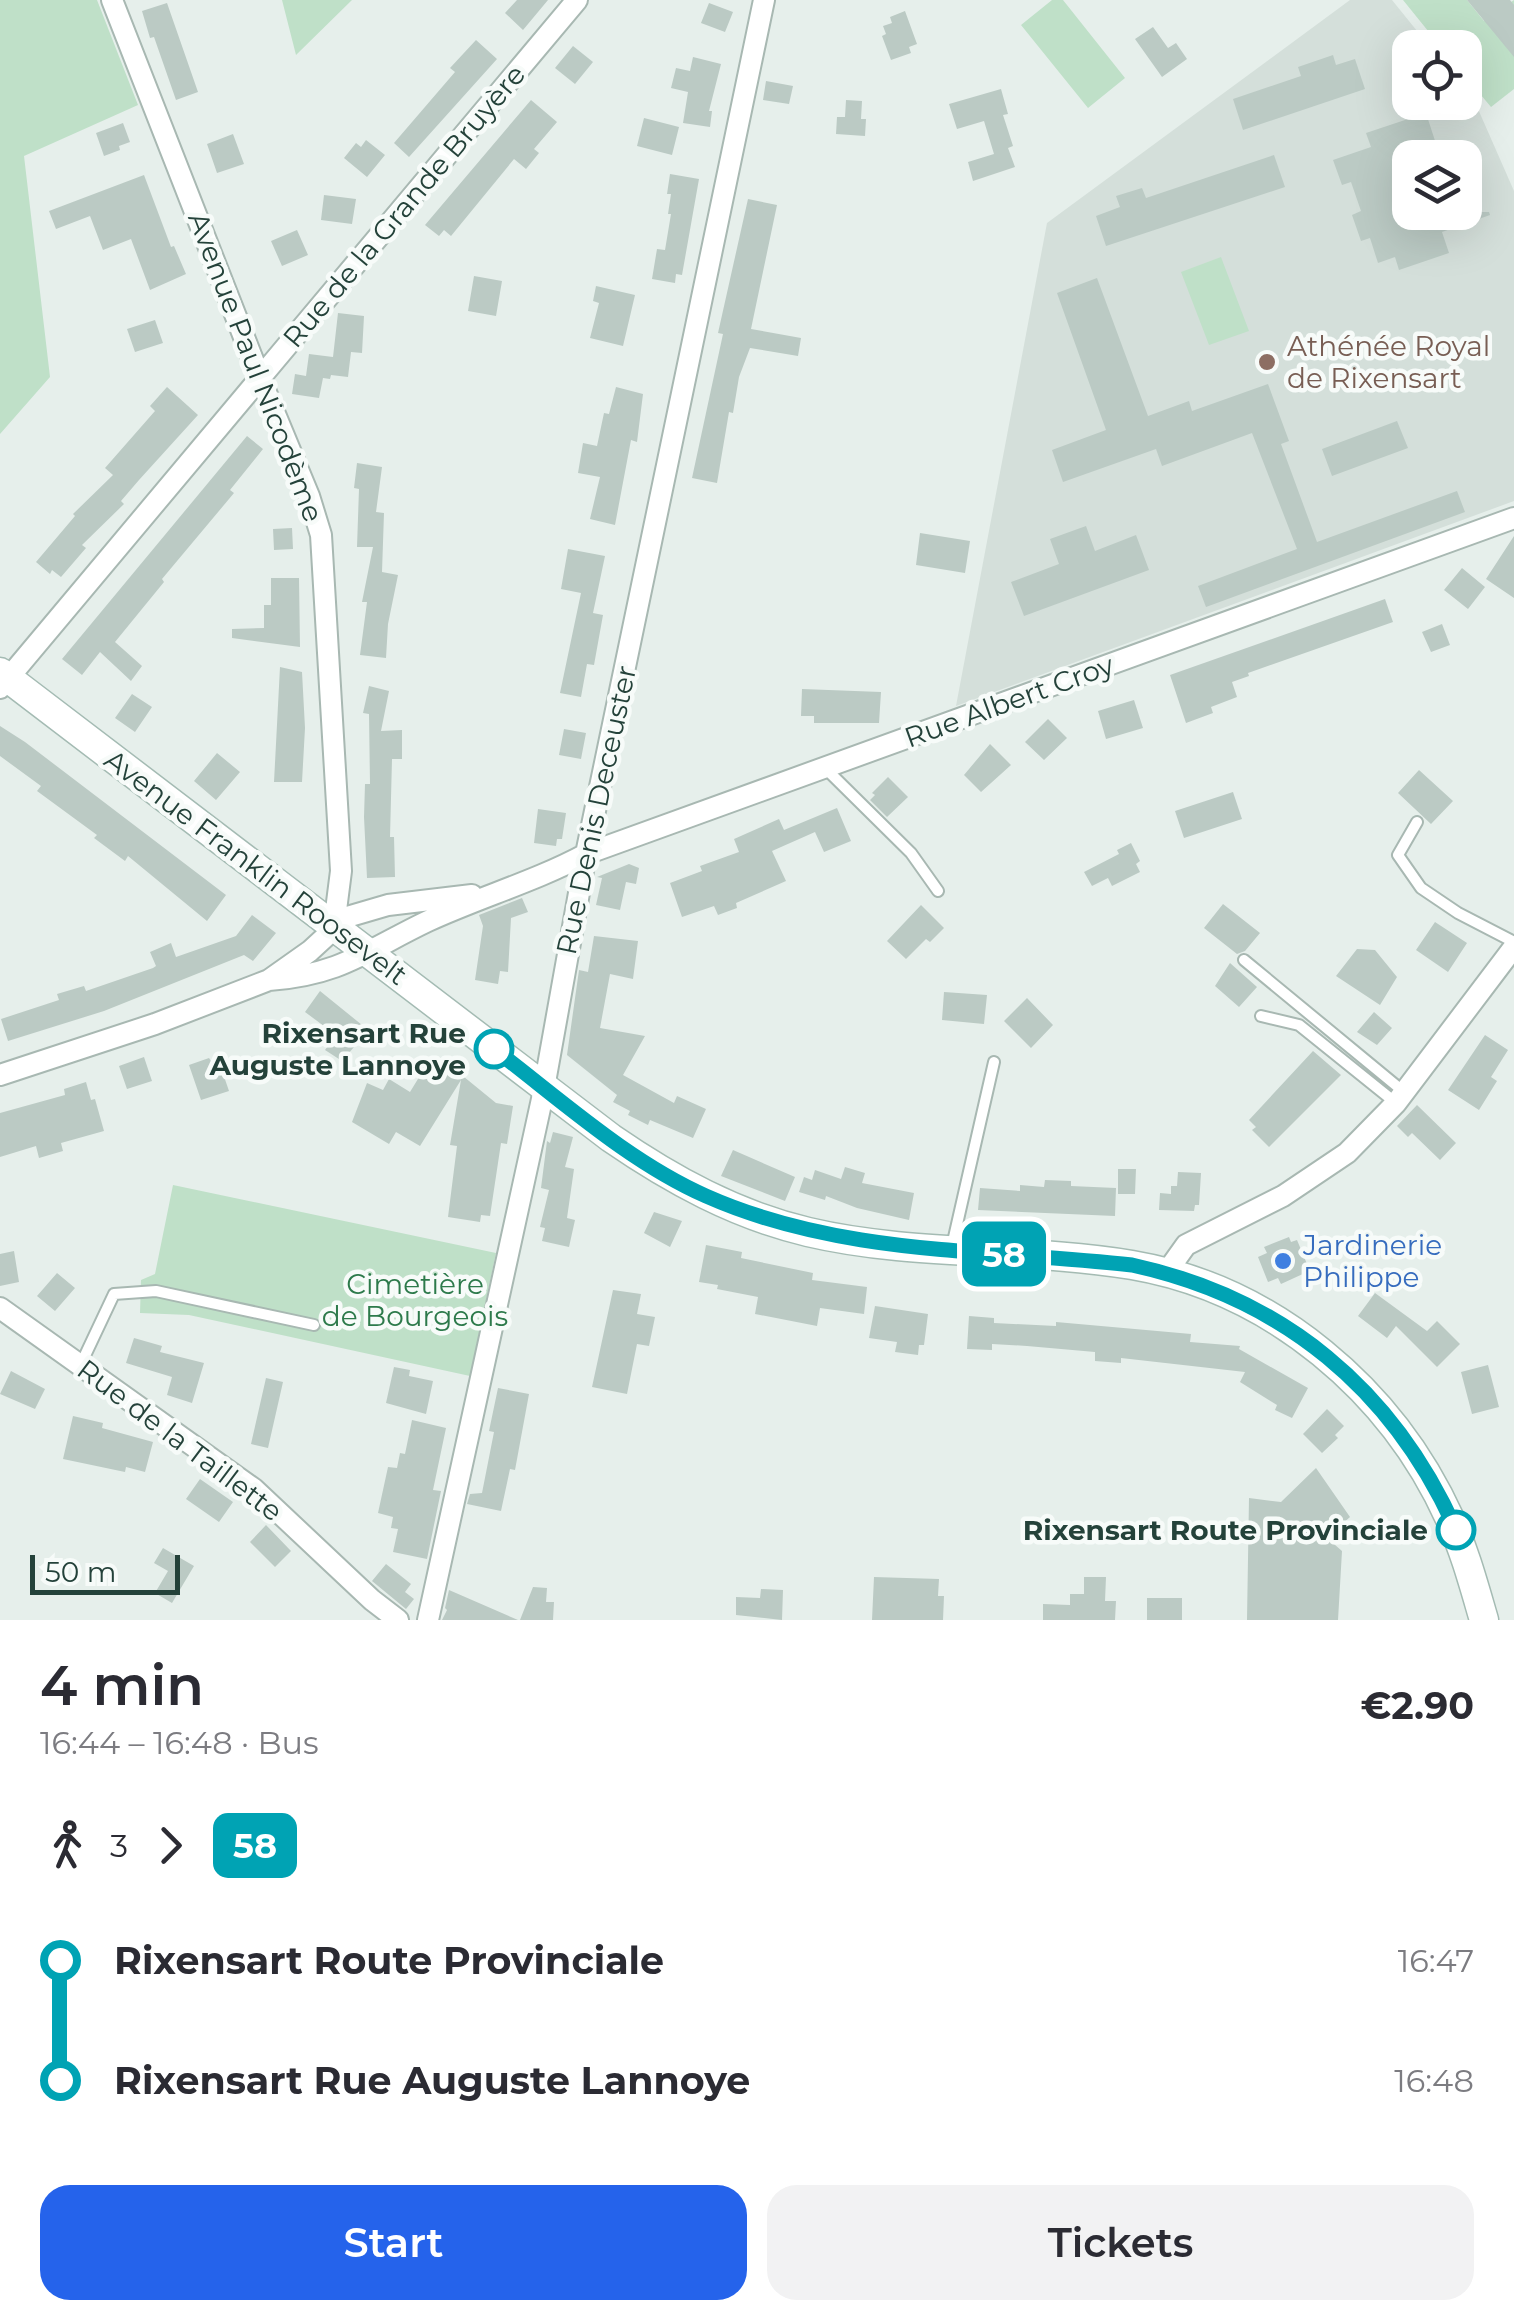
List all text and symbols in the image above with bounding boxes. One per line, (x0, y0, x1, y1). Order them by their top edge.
map controls (1392, 30, 1482, 230)
button: locate (1392, 30, 1482, 120)
street label: Rue de la Grande Bruyère (276, 58, 532, 354)
button: layers (1392, 140, 1482, 230)
street label: Avenue Paul Nicodème (181, 207, 331, 527)
place label: Athénée Royal de Rixensart (1287, 329, 1490, 395)
marker: Athénée Royal de Rixensart (1256, 351, 1278, 373)
street label: Rue Albert Croy (900, 647, 1119, 755)
street label: Rue Denis Deceuster (549, 662, 643, 958)
street label: Avenue Franklin Roosevelt (98, 742, 414, 992)
place label: Rixensart Rue Auguste Lannoye (209, 1016, 466, 1082)
marker: Rixensart Rue Auguste Lannoye (475, 1030, 513, 1068)
line badge: 58 (959, 1222, 1049, 1286)
place label: Jardinerie Philippe (1302, 1228, 1442, 1294)
text: 58 (982, 1233, 1026, 1276)
marker: Jardinerie Philippe (1272, 1250, 1294, 1272)
park label: Cimetière de Bourgeois (322, 1267, 508, 1333)
street label: Rue de la Taillette (71, 1352, 289, 1528)
marker: Rixensart Route Provinciale (1437, 1511, 1475, 1549)
place label: Rixensart Route Provinciale (1023, 1513, 1428, 1547)
scale bar (30, 1550, 180, 1594)
text: 50 m (45, 1555, 116, 1589)
text: 4 min (40, 1652, 204, 1719)
text: €2.90 (1361, 1682, 1474, 1729)
text: 16:44 – 16:48 · Bus (40, 1723, 319, 1762)
icon: walk (40, 1818, 95, 1873)
icon: forward (143, 1818, 198, 1873)
text: 58 (233, 1824, 277, 1867)
text: 3 (110, 1826, 128, 1865)
text: Rixensart Route Provinciale (114, 1937, 664, 1984)
text: 16:47 (1398, 1941, 1474, 1980)
text: Rixensart Rue Auguste Lannoye (114, 2057, 750, 2104)
text: 16:48 (1394, 2061, 1474, 2100)
button: Start (40, 2185, 747, 2300)
button: Tickets (767, 2185, 1474, 2300)

